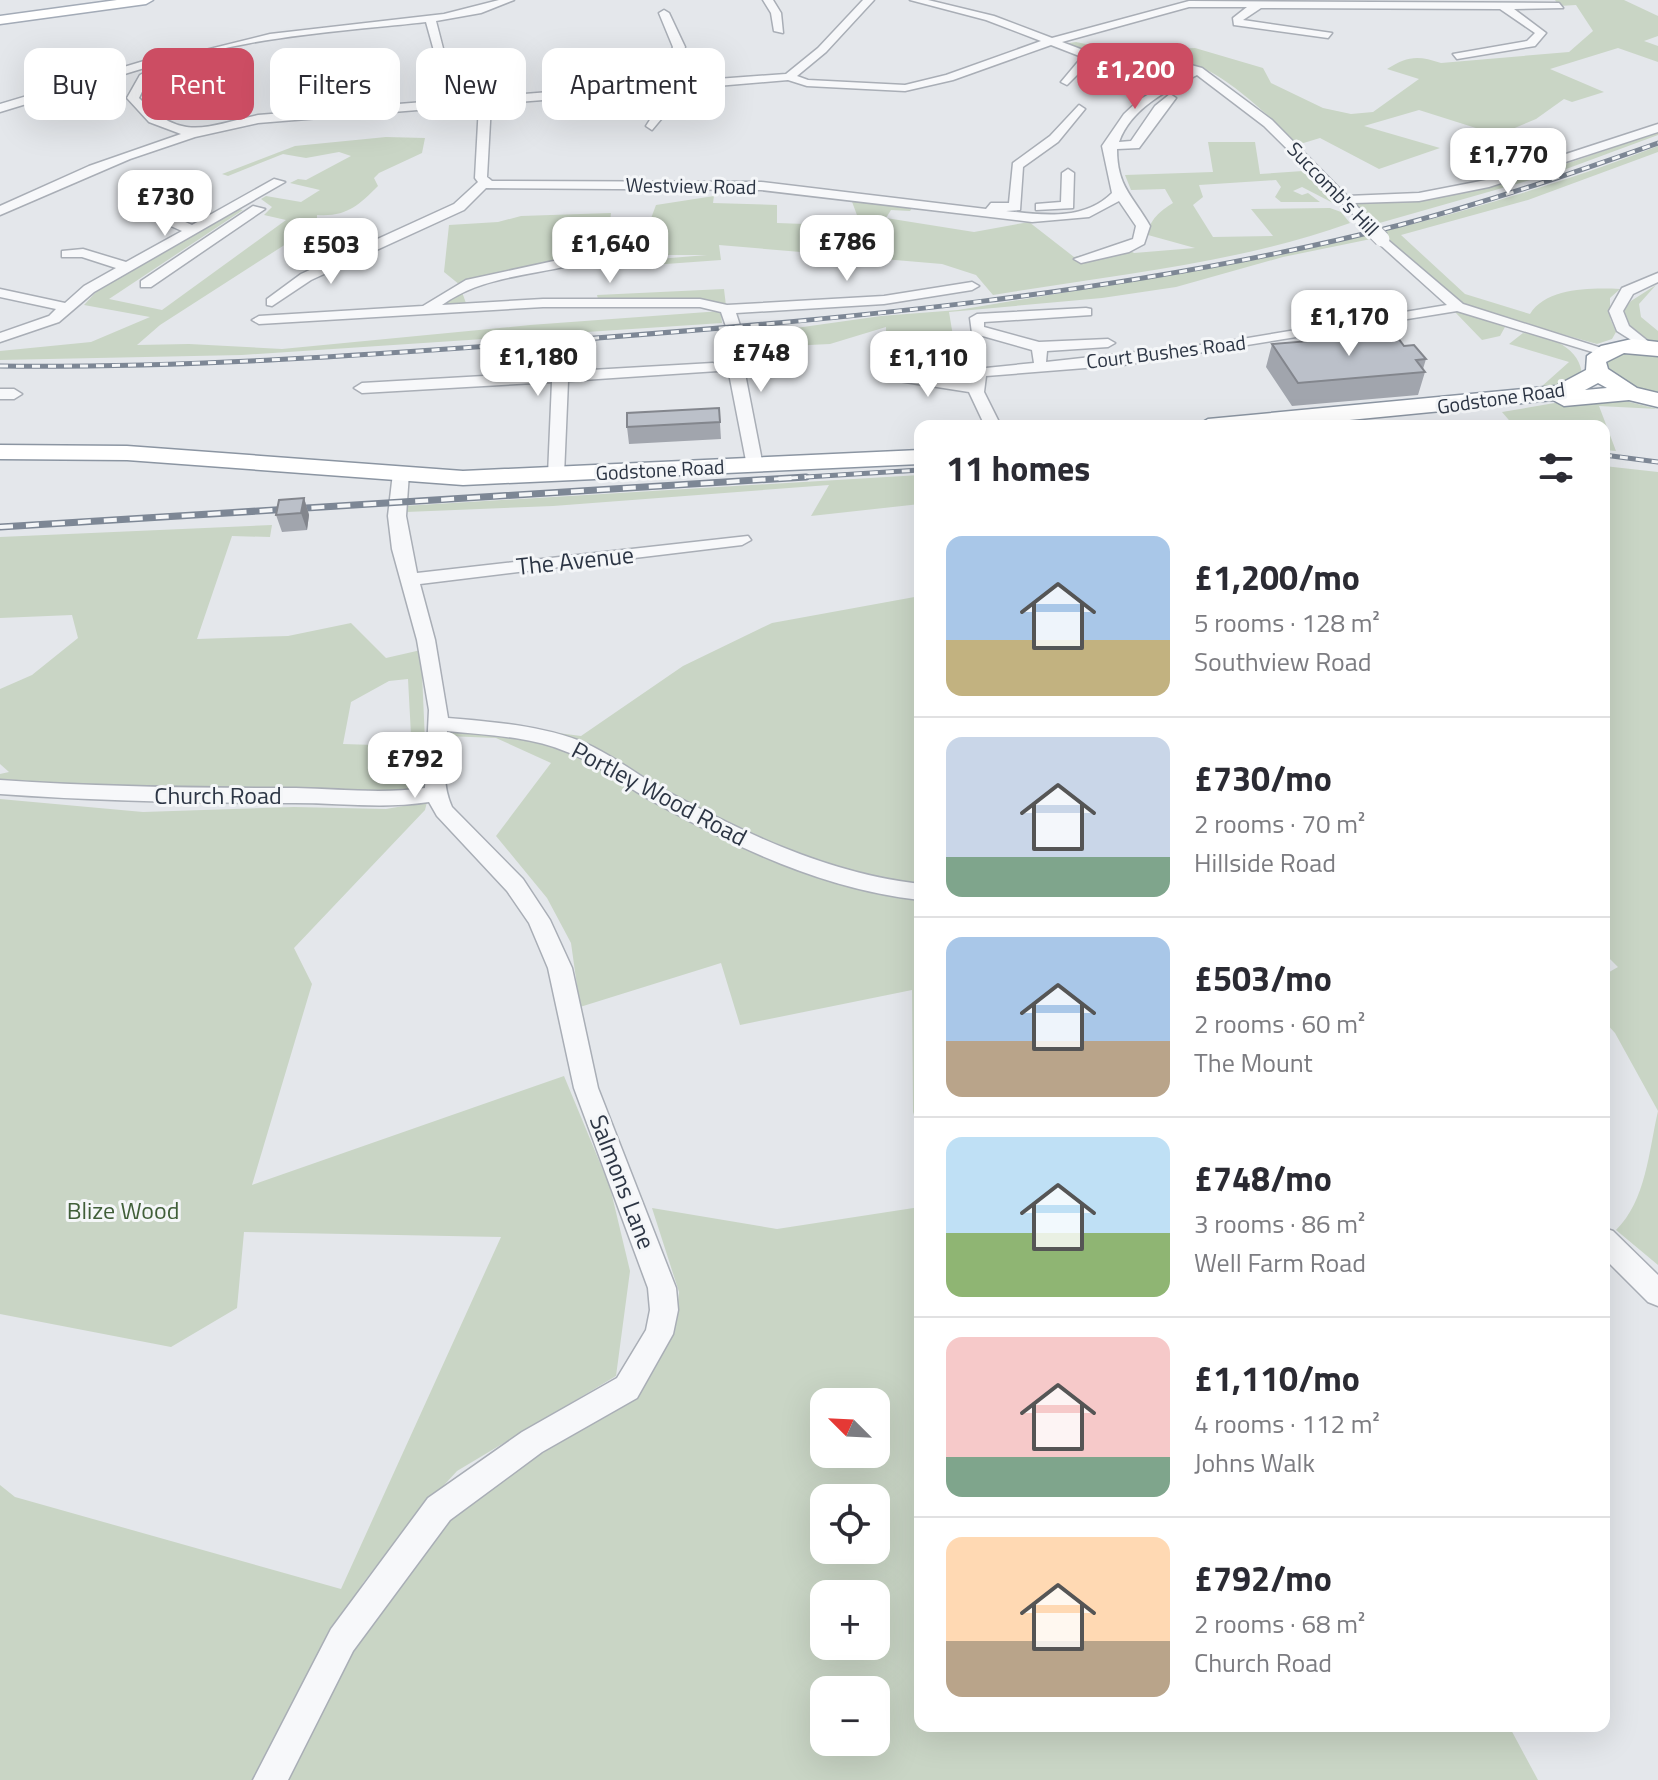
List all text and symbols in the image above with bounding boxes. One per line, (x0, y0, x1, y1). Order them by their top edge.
pin: £1,200 (1070, 43, 1200, 111)
chip: Buy (24, 48, 126, 120)
chip: Rent (142, 48, 254, 120)
chip: Filters (270, 48, 400, 120)
chip: New (416, 48, 526, 120)
chip: Apartment (542, 48, 725, 120)
text: £1,200 (1095, 49, 1175, 88)
pin: £1,770 (1443, 128, 1573, 196)
street label: Succomb's Hill (1280, 134, 1387, 243)
text: £1,770 (1468, 134, 1548, 173)
street label: Westview Road (625, 169, 757, 202)
pin: £730 (118, 170, 212, 238)
text: £730 (136, 176, 194, 215)
pin: £786 (800, 215, 894, 283)
pin: £1,640 (545, 217, 675, 285)
pin: £503 (284, 218, 378, 286)
text: £786 (818, 221, 876, 260)
text: £1,640 (570, 223, 650, 262)
text: £503 (302, 224, 360, 263)
pin: £1,170 (1284, 290, 1414, 358)
text: £1,170 (1309, 296, 1389, 335)
pin: £748 (714, 326, 808, 394)
street label: Court Bushes Road (1085, 326, 1247, 377)
pin: £1,180 (473, 330, 603, 398)
pin: £1,110 (863, 331, 993, 399)
text: £748 (732, 332, 790, 371)
text: £1,180 (498, 336, 578, 375)
text: £1,110 (888, 337, 968, 376)
street label: Godstone Road (1435, 373, 1567, 422)
text: 11 homes (946, 442, 1090, 494)
icon: filters (1534, 446, 1578, 490)
street label: Godstone Road (595, 451, 725, 488)
street label: The Avenue (514, 536, 635, 584)
text: £1,200/mo (1194, 551, 1360, 603)
icon: home (1010, 568, 1106, 664)
text: 5 rooms · 128 m² (1194, 603, 1380, 642)
text: Southview Road (1194, 642, 1372, 681)
pin: £792 (368, 732, 462, 800)
street label: Portley Wood Road (565, 732, 754, 855)
text: £792 (386, 738, 444, 777)
text: £730/mo (1194, 752, 1332, 804)
icon: home (1010, 769, 1106, 865)
street label: Church Road (154, 777, 282, 813)
text: 2 rooms · 70 m² (1194, 804, 1365, 843)
text: Hillside Road (1194, 843, 1336, 882)
text: £503/mo (1194, 952, 1332, 1004)
icon: home (1010, 969, 1106, 1065)
text: 2 rooms · 60 m² (1194, 1004, 1365, 1043)
text: The Mount (1194, 1043, 1313, 1082)
street label: Salmons Lane (581, 1109, 665, 1254)
text: £748/mo (1194, 1152, 1332, 1204)
icon: home (1010, 1169, 1106, 1265)
park label: Blize Wood (67, 1192, 179, 1228)
text: 3 rooms · 86 m² (1194, 1204, 1365, 1243)
text: Well Farm Road (1194, 1243, 1366, 1282)
text: £1,110/mo (1194, 1352, 1360, 1404)
icon: home (1010, 1369, 1106, 1465)
north arrow (810, 1388, 890, 1468)
map controls (810, 1388, 890, 1756)
text: 4 rooms · 112 m² (1194, 1404, 1380, 1443)
text: Johns Walk (1194, 1443, 1315, 1482)
button: locate (810, 1484, 890, 1564)
text: £792/mo (1194, 1552, 1332, 1604)
icon: home (1010, 1569, 1106, 1665)
button: + (810, 1580, 890, 1660)
text: 2 rooms · 68 m² (1194, 1604, 1365, 1643)
text: Church Road (1194, 1643, 1332, 1682)
button: − (810, 1676, 890, 1756)

